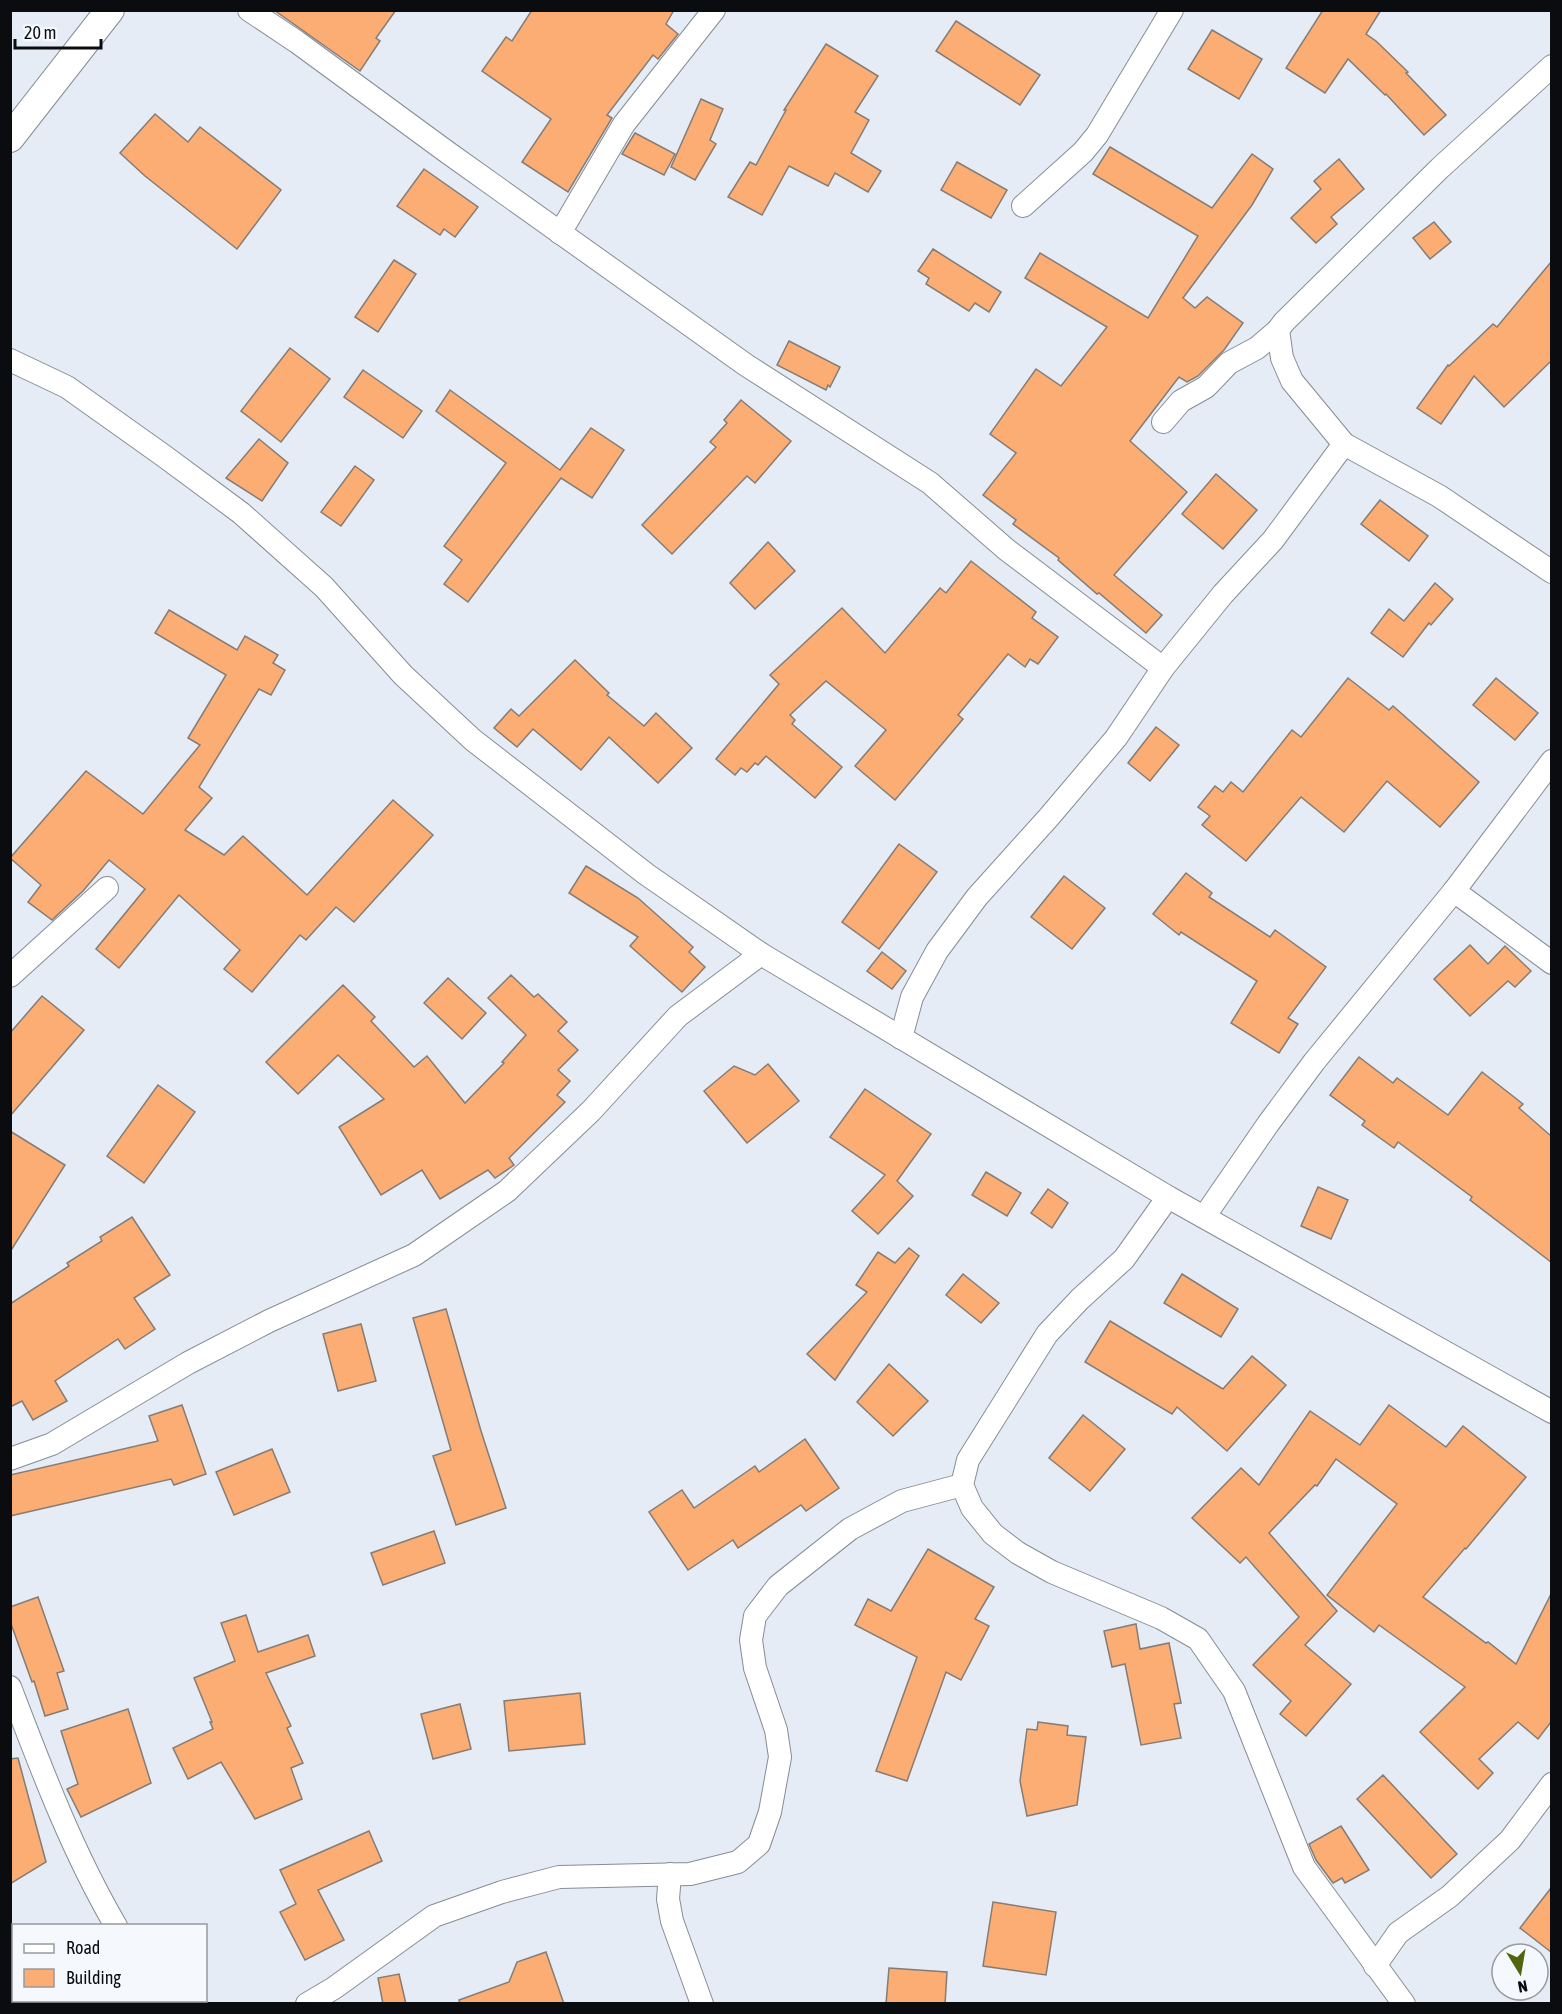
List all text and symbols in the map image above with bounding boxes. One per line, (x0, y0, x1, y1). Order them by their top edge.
scale bar (15, 12, 100, 50)
text: 20 m (24, 22, 56, 43)
legend (12, 1924, 207, 2002)
text: Road (66, 1937, 100, 1958)
north arrow (1490, 1942, 1550, 2002)
text: Building (66, 1967, 121, 1988)
text: N (1517, 1977, 1529, 1996)

